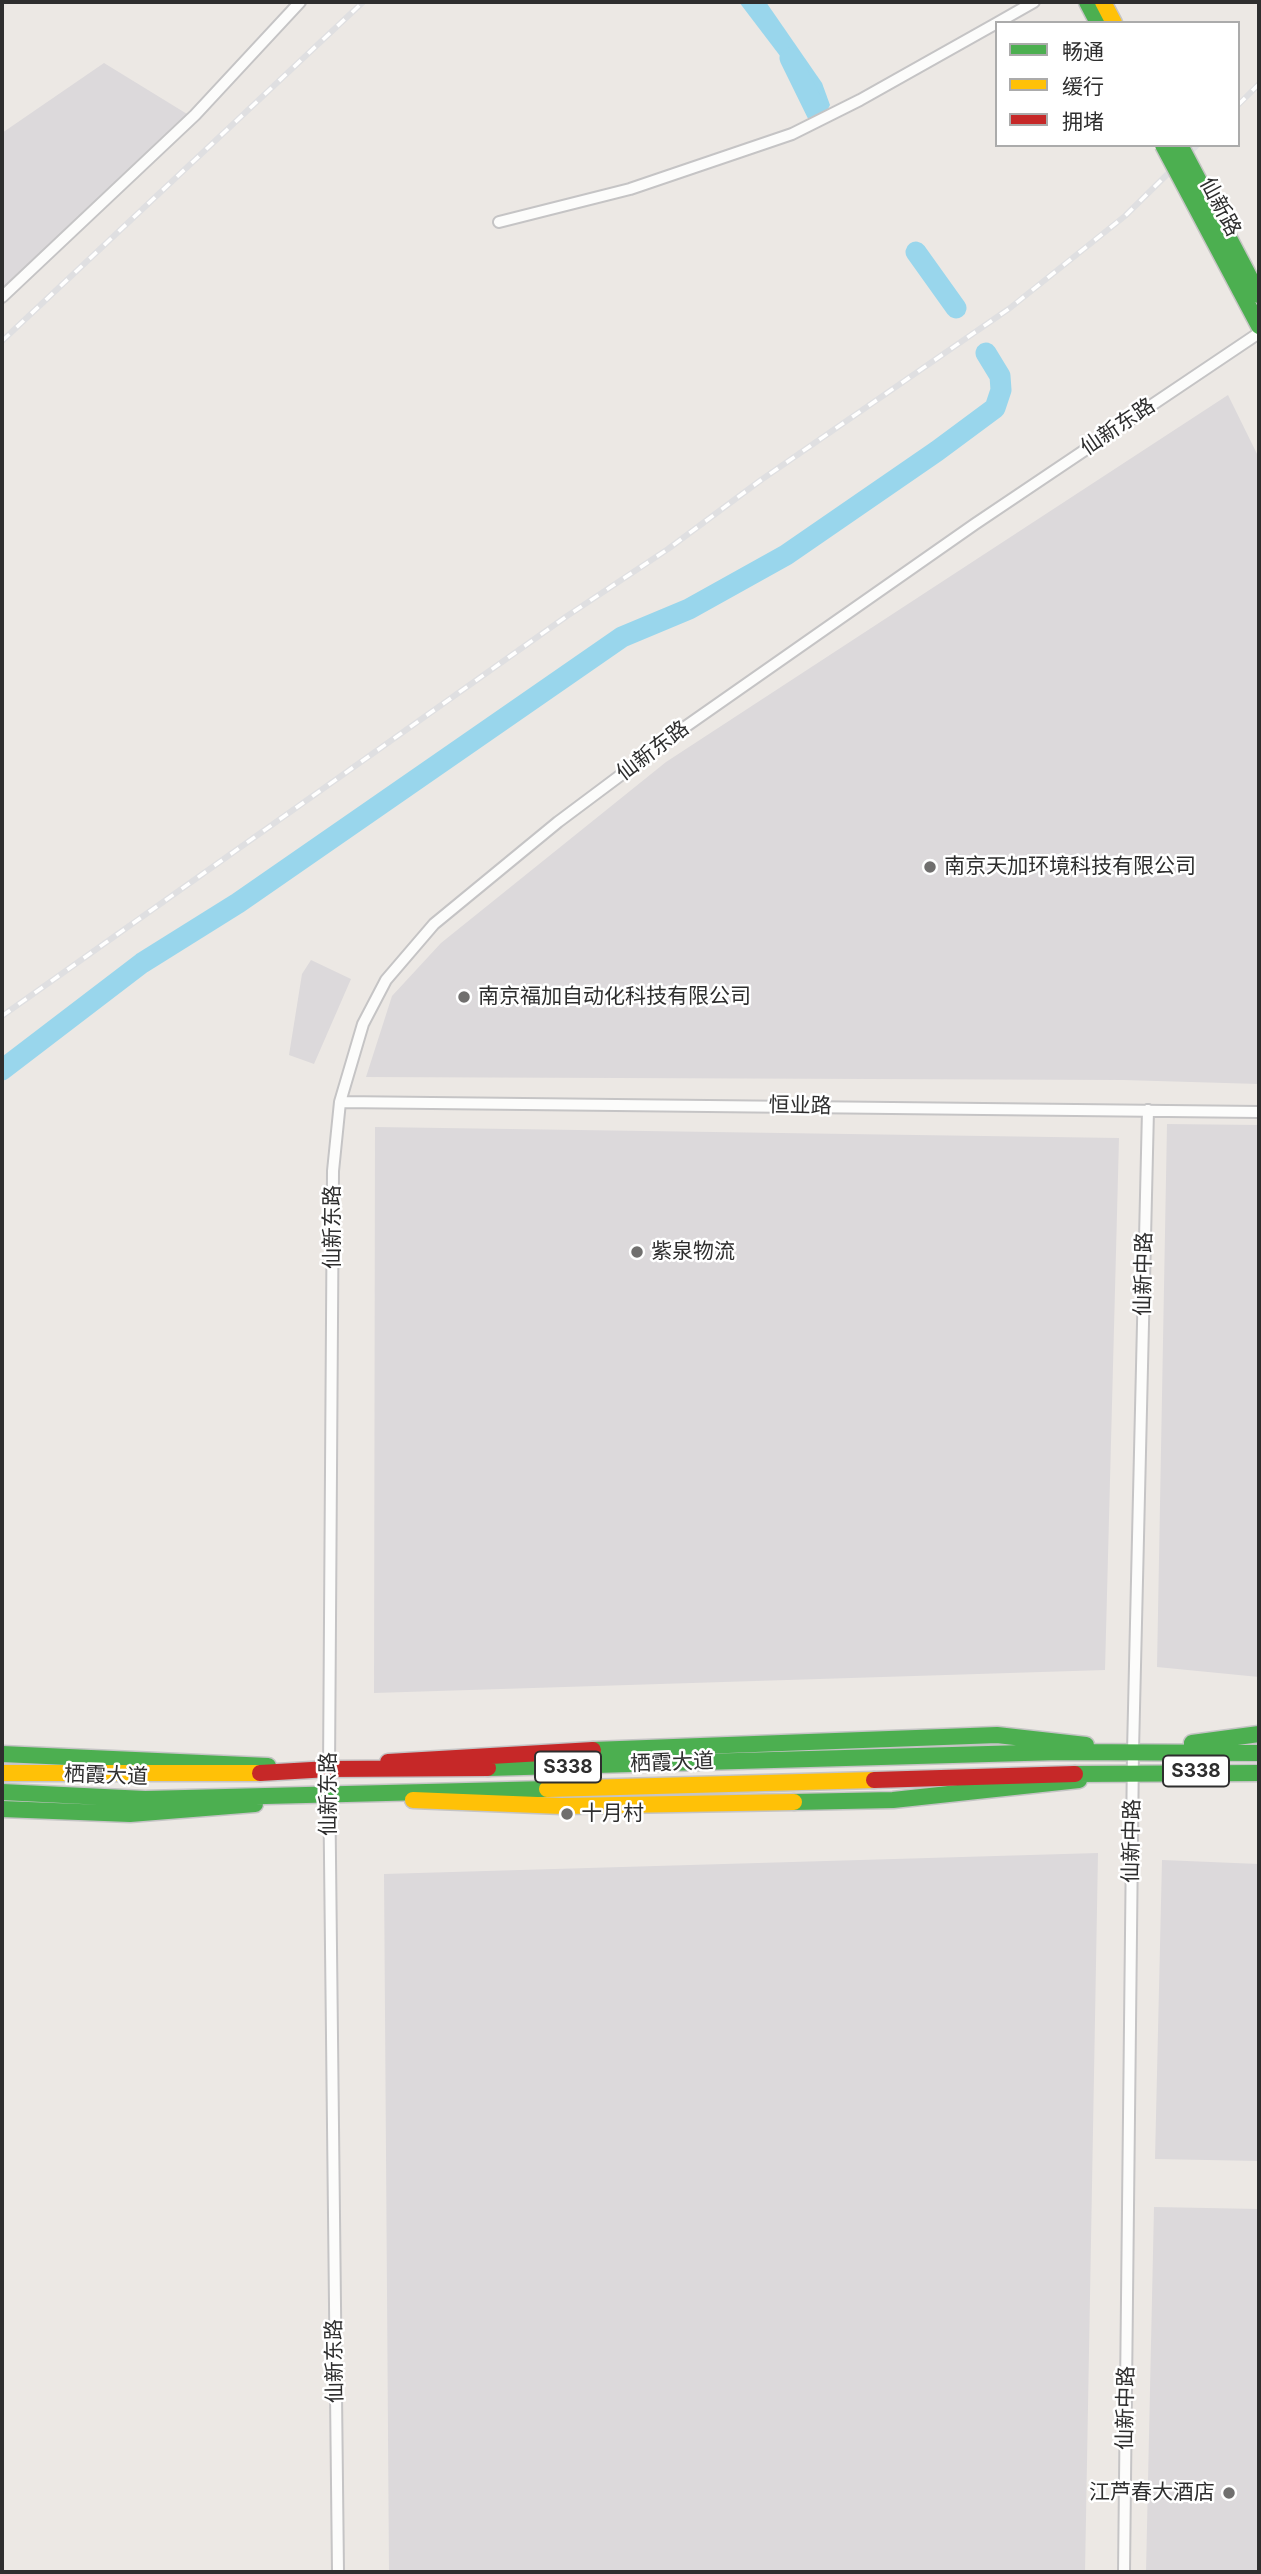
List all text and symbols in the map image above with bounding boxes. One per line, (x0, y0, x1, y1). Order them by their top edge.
legend (995, 21, 1240, 147)
text: 畅通 (1062, 39, 1104, 64)
text: 缓行 (1062, 74, 1104, 99)
text: 拥堵 (1062, 109, 1104, 134)
street label: 仙新路 (1194, 173, 1246, 241)
street label: 仙新东路 (1076, 393, 1160, 461)
street label: 仙新东路 (612, 716, 694, 786)
place label: 南京天加环境科技有限公司 (944, 854, 1196, 880)
marker: 南京天加环境科技有限公司 (922, 859, 938, 875)
place label: 南京福加自动化科技有限公司 (478, 984, 751, 1010)
marker: 南京福加自动化科技有限公司 (456, 989, 472, 1005)
street label: 恒业路 (768, 1093, 832, 1119)
street label: 仙新东路 (320, 1185, 346, 1269)
street label: 仙新中路 (1131, 1232, 1157, 1316)
place label: 紫泉物流 (651, 1239, 735, 1265)
marker: 紫泉物流 (629, 1244, 645, 1260)
street label: 栖霞大道 (630, 1749, 714, 1777)
road number: S338 (535, 1751, 601, 1782)
street label: 仙新东路 (316, 1752, 342, 1836)
road number: S338 (1163, 1756, 1229, 1786)
street label: 栖霞大道 (64, 1762, 148, 1790)
street label: 仙新中路 (1119, 1799, 1145, 1883)
place label: 十月村 (581, 1801, 644, 1827)
marker: 十月村 (559, 1806, 575, 1822)
street label: 仙新东路 (322, 2319, 348, 2403)
street label: 仙新中路 (1113, 2366, 1139, 2450)
place label: 江芦春大酒店 (1089, 2480, 1215, 2506)
marker: 江芦春大酒店 (1221, 2485, 1237, 2501)

